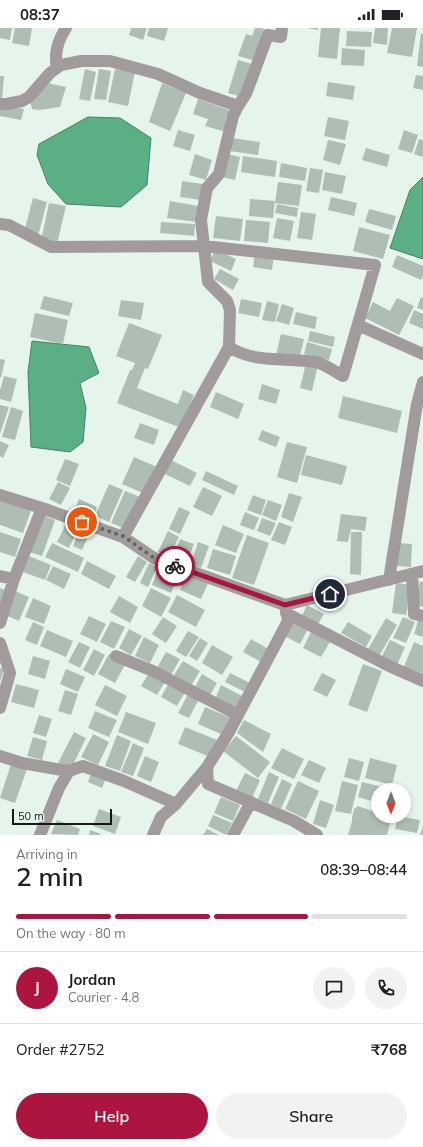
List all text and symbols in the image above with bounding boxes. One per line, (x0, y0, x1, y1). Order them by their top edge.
text: 08:37 (20, 5, 60, 24)
pin (65, 505, 99, 539)
icon: bag (71, 511, 93, 533)
courier (155, 546, 195, 586)
icon: bike (164, 555, 186, 577)
pin (313, 577, 347, 611)
icon: home (319, 583, 341, 605)
north arrow (371, 783, 411, 823)
map controls (371, 783, 411, 823)
scale bar (12, 807, 112, 826)
text: 50 m (18, 809, 44, 823)
text: Arriving in (16, 846, 78, 862)
text: 2 min (16, 860, 84, 893)
text: 08:39–08:44 (320, 860, 407, 879)
text: On the way · 80 m (16, 925, 126, 941)
button: chat (313, 967, 355, 1009)
button: phone (365, 967, 407, 1009)
text: Jordan (68, 970, 116, 989)
text: J (34, 978, 40, 997)
text: Courier · 4.8 (68, 989, 139, 1005)
text: Order #2752 (16, 1040, 104, 1059)
text: ₹768 (371, 1040, 407, 1059)
button: Help (16, 1093, 208, 1139)
button: Share (216, 1093, 407, 1139)

